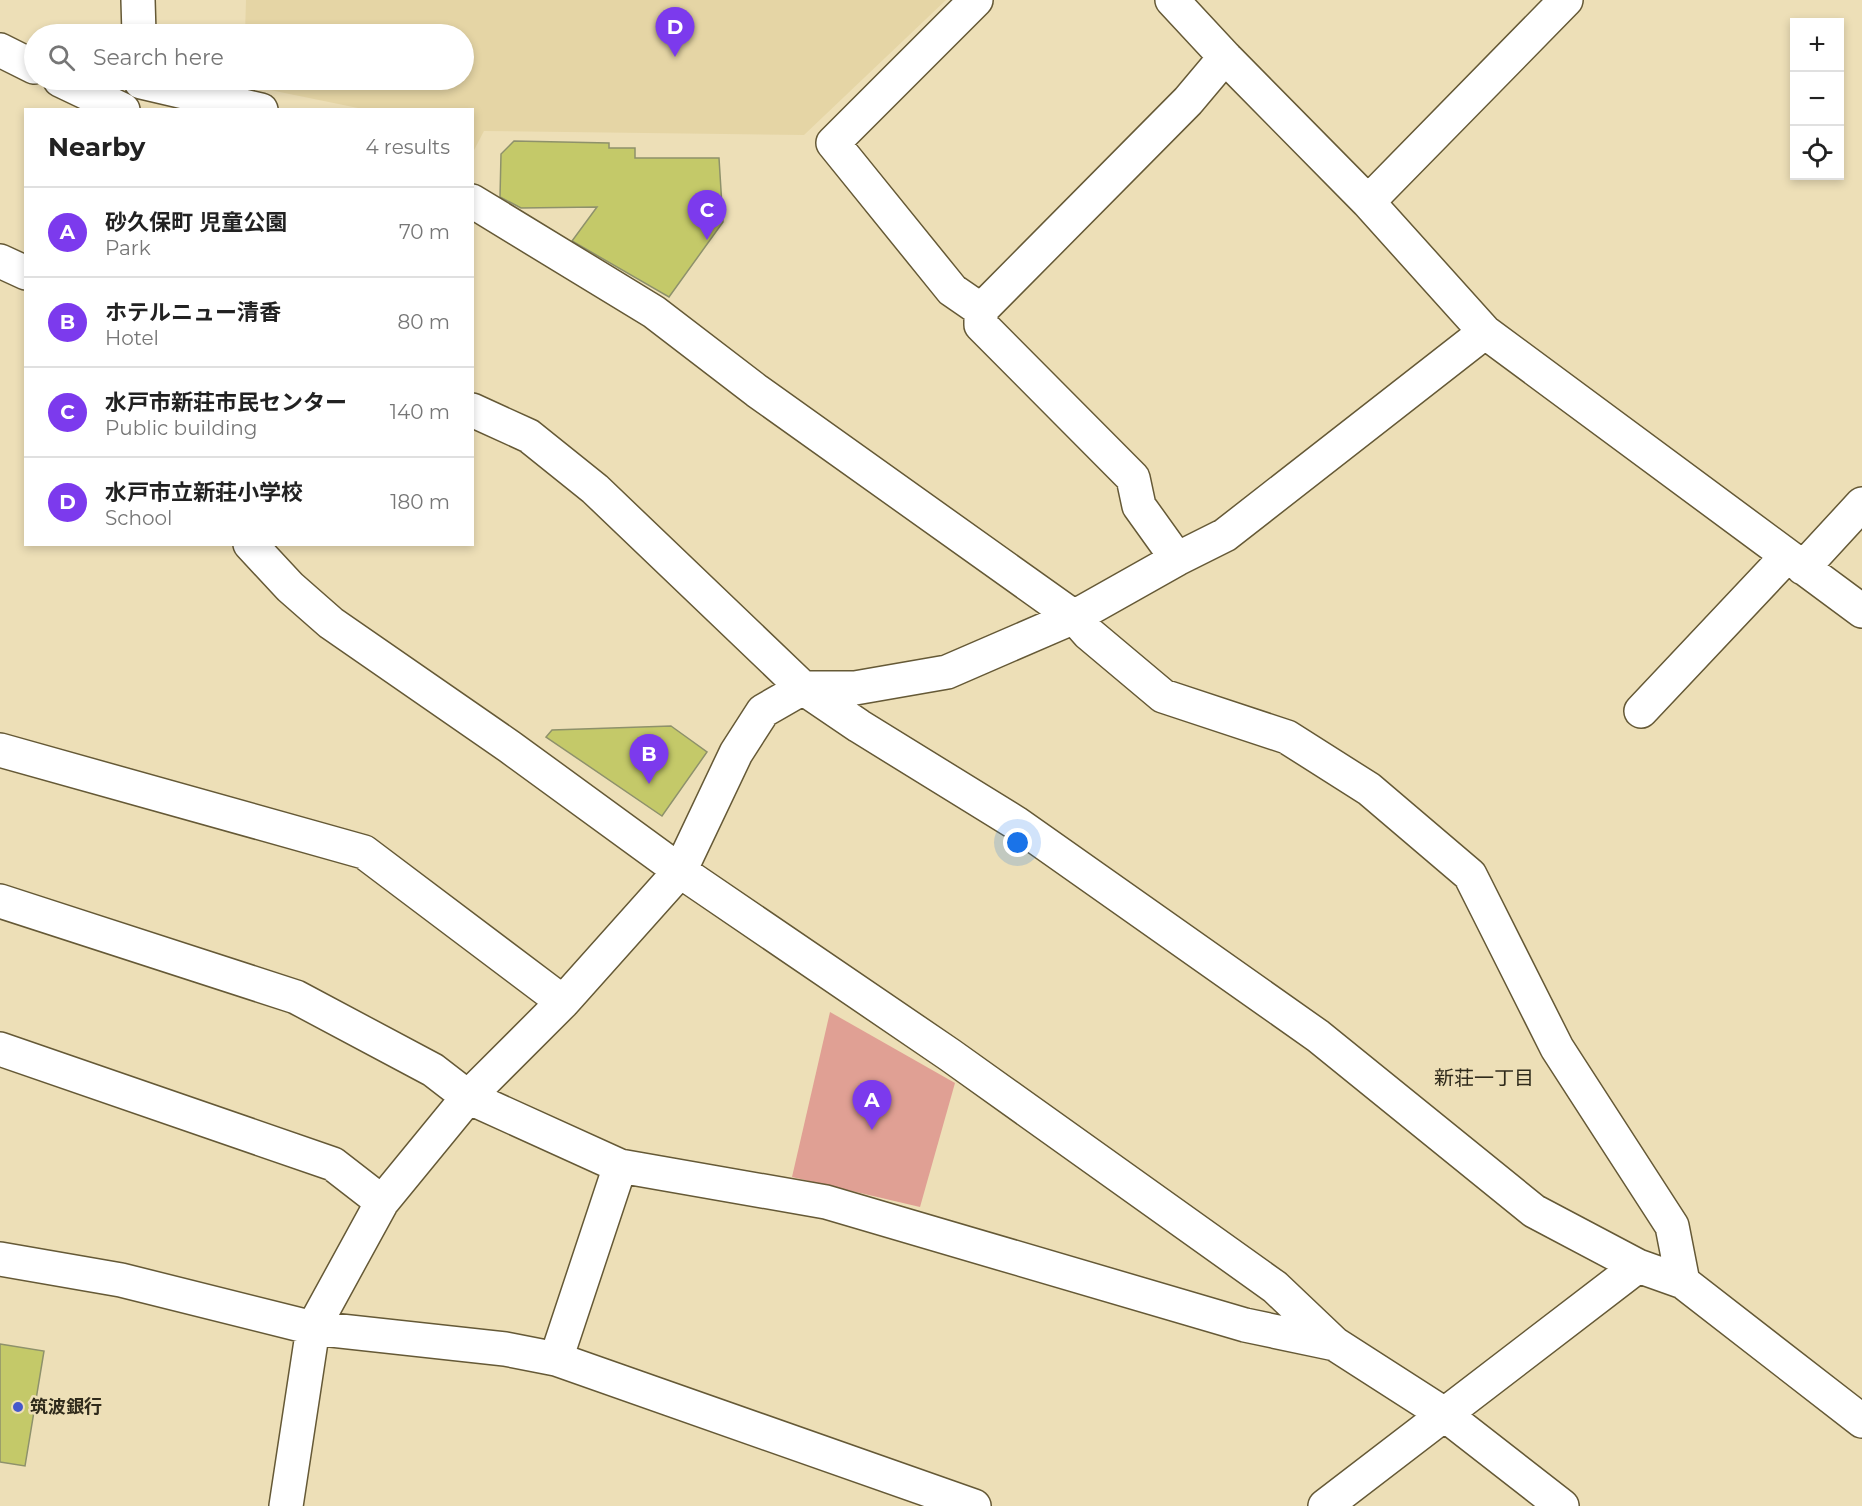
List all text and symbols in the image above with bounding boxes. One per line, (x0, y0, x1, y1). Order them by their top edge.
pin: D (656, 8, 694, 57)
map controls (1790, 18, 1844, 180)
button: + (1790, 18, 1844, 72)
search box (24, 24, 474, 90)
icon: search (45, 41, 78, 74)
text: Search here (93, 44, 224, 71)
button: − (1790, 72, 1844, 126)
button: locate (1790, 126, 1844, 180)
text: Nearby (48, 131, 145, 163)
text: 4 results (365, 135, 450, 159)
pin: C (688, 190, 726, 240)
text: 砂久保町 児童公園 (105, 209, 287, 236)
text: A (60, 220, 75, 244)
text: 70 m (399, 220, 450, 244)
text: Park (105, 236, 151, 260)
text: ホテルニュー清香 (105, 299, 281, 326)
text: B (60, 310, 75, 334)
text: 80 m (398, 310, 450, 334)
text: Hotel (105, 326, 159, 350)
text: 水戸市新荘市民センター (105, 389, 347, 416)
text: C (60, 400, 75, 424)
text: 140 m (390, 400, 450, 424)
text: Public building (105, 416, 258, 440)
text: 水戸市立新荘小学校 (105, 479, 303, 506)
text: D (59, 490, 76, 514)
text: 180 m (390, 490, 450, 514)
text: School (105, 506, 172, 530)
pin: B (630, 734, 668, 784)
your location (1003, 828, 1032, 857)
district label: 新荘一丁目 (1434, 1066, 1534, 1090)
pin: A (852, 1080, 892, 1130)
place label: 筑波銀行 (30, 1396, 102, 1418)
marker: 筑波銀行 (11, 1400, 25, 1414)

